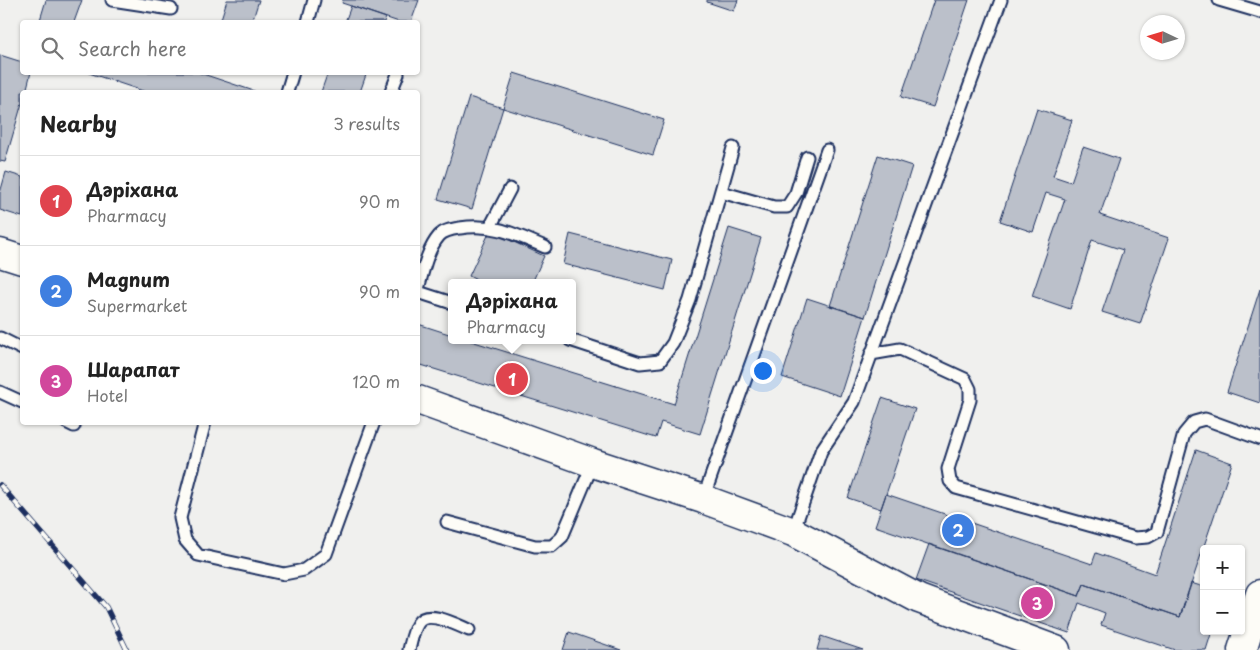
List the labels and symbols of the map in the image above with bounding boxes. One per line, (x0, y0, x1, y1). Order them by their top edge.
north arrow (1140, 15, 1185, 60)
your location (750, 358, 776, 384)
pin: 1 (496, 360, 528, 398)
pin: 2 (942, 511, 974, 549)
pin: 3 (1021, 584, 1053, 622)

